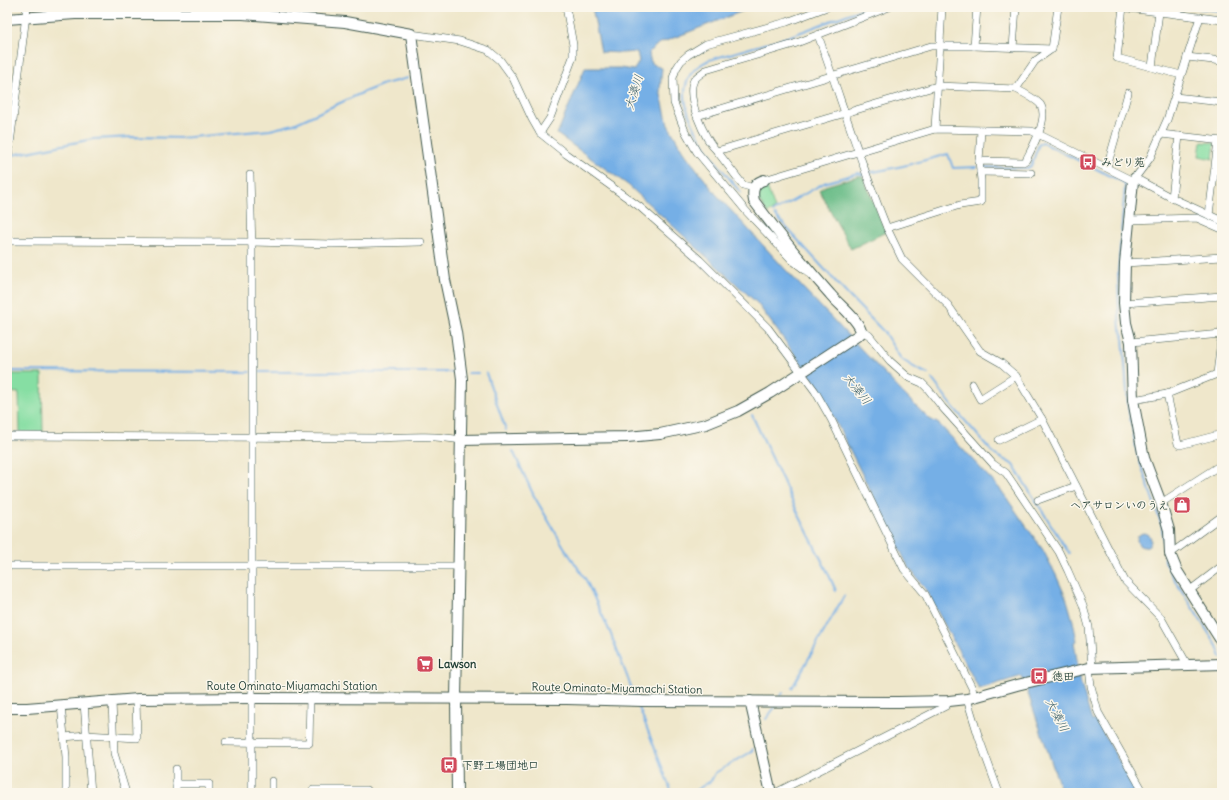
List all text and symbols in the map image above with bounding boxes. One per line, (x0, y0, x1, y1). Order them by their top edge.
water label: 大湊川 (621, 72, 646, 111)
bus stop icon: みどり苑 (1078, 152, 1098, 172)
place label: みどり苑 (1101, 155, 1145, 169)
water label: 大湊川 (840, 370, 875, 407)
shop icon: ヘアサロンいのうえ (1172, 495, 1192, 515)
place label: ヘアサロンいのうえ (1070, 498, 1169, 512)
supermarket icon: Lawson (415, 654, 435, 674)
place label: Lawson (438, 657, 477, 671)
bus stop icon: 徳田 (1029, 666, 1049, 686)
place label: 徳田 (1052, 669, 1074, 683)
street label: Route Ominato-Miyamachi Station (207, 679, 377, 693)
street label: Route Ominato-Miyamachi Station (531, 680, 703, 696)
water label: 大湊川 (1043, 695, 1072, 734)
bus stop icon: 下野工場団地口 (439, 755, 459, 775)
place label: 下野工場団地口 (462, 758, 539, 772)

